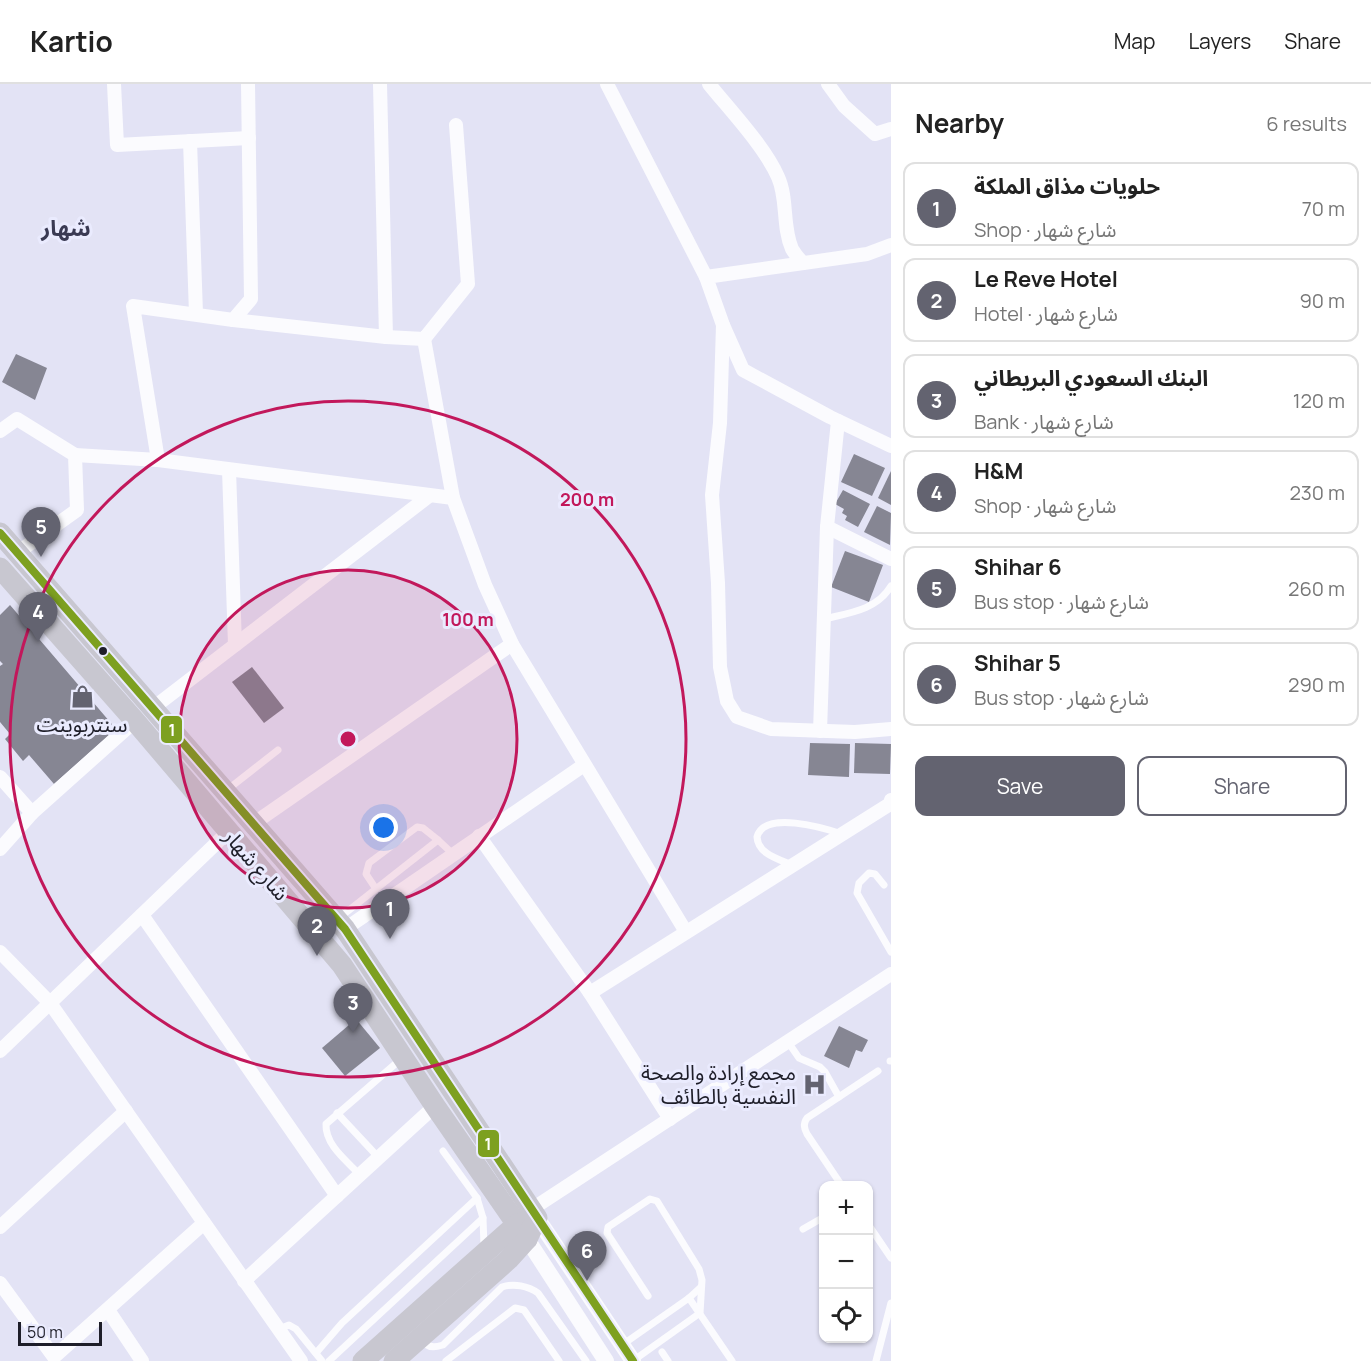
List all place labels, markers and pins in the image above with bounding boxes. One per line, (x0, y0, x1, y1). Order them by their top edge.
pin: 5 (22, 508, 60, 557)
pin: 4 (18, 592, 57, 642)
unlabelled marker (97, 645, 109, 657)
shop icon: سنتربوينت (69, 684, 95, 710)
place label: سنتربوينت (36, 710, 128, 738)
centre of rings (338, 729, 358, 749)
pin: 1 (370, 890, 410, 939)
pin: 2 (298, 906, 336, 956)
pin: 3 (334, 984, 372, 1033)
place label: مجمع إرادة والصحة النفسية بالطائف (641, 1058, 796, 1110)
hospital icon: مجمع إرادة والصحة النفسية بالطائف (801, 1072, 827, 1098)
pin: 6 (568, 1232, 606, 1281)

